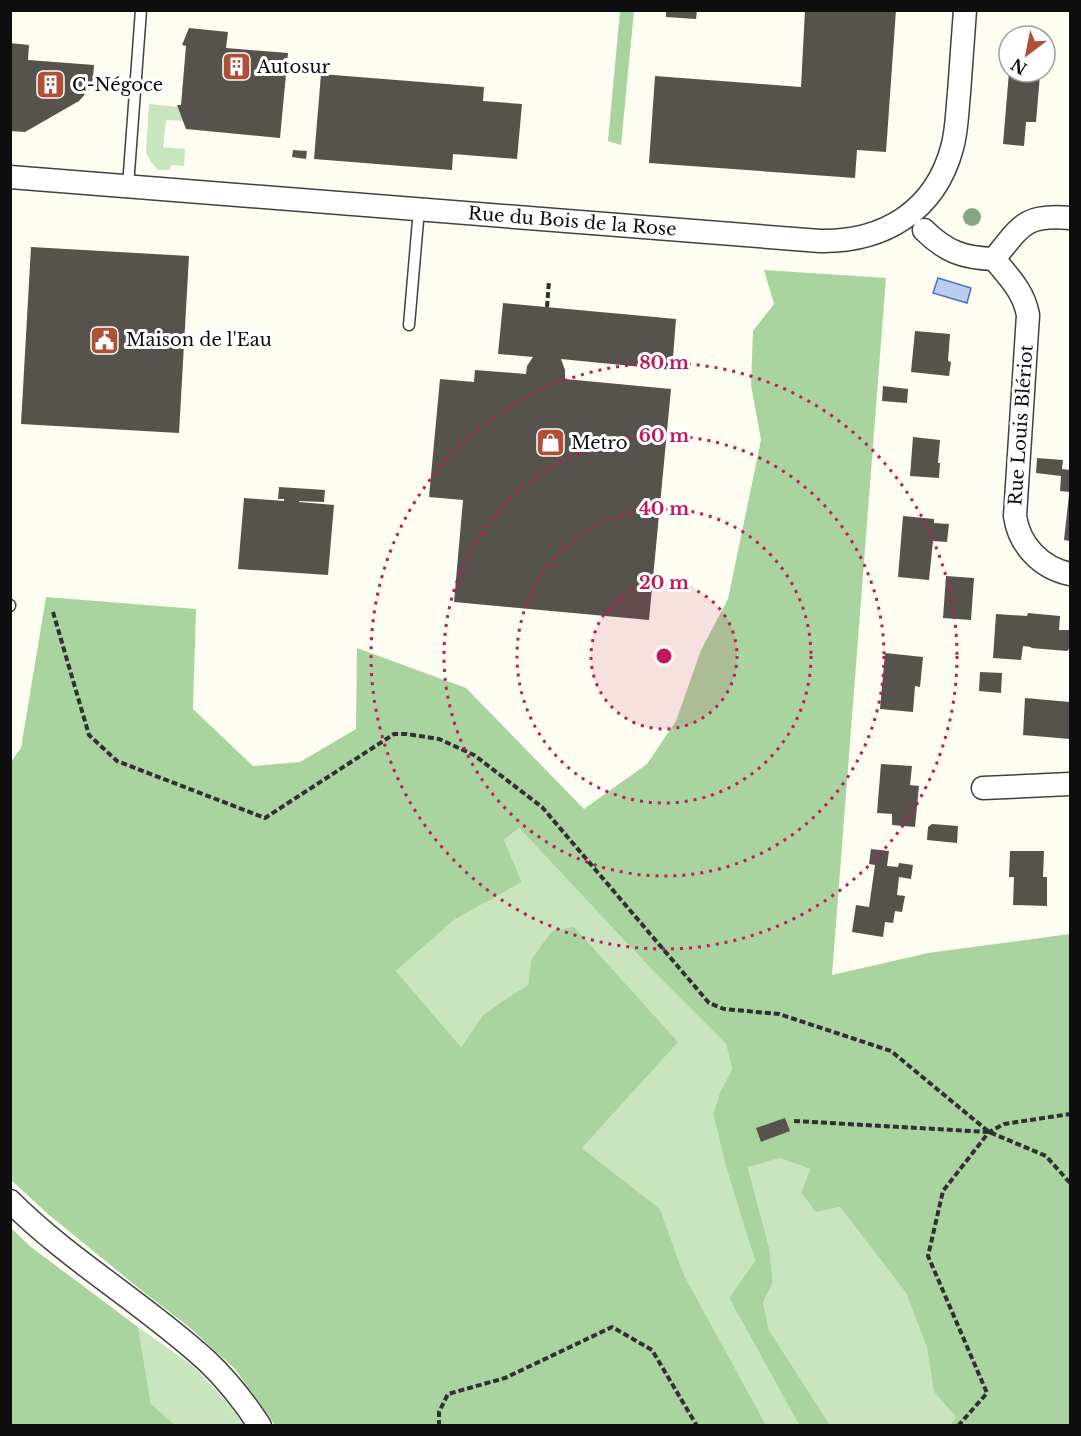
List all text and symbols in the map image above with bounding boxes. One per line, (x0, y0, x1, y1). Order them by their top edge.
north arrow (997, 24, 1057, 84)
building icon: Autosur (220, 51, 252, 83)
text: N (1007, 54, 1031, 79)
place label: Autosur (256, 56, 331, 78)
building icon: C-Négoce (35, 69, 67, 101)
place label: C-Négoce (72, 74, 163, 96)
street label: Rue du Bois de la Rose (467, 202, 677, 241)
public building icon: Maison de l'Eau (89, 324, 121, 356)
place label: Maison de l'Eau (126, 329, 272, 351)
street label: Rue Louis Blériot (1004, 344, 1038, 506)
text: 80 m (639, 352, 689, 374)
text: 60 m (639, 425, 689, 447)
shop icon: Metro (534, 427, 566, 459)
place label: Metro (571, 432, 627, 454)
text: 40 m (639, 498, 689, 520)
text: 20 m (639, 572, 689, 594)
centre of rings (654, 646, 674, 666)

